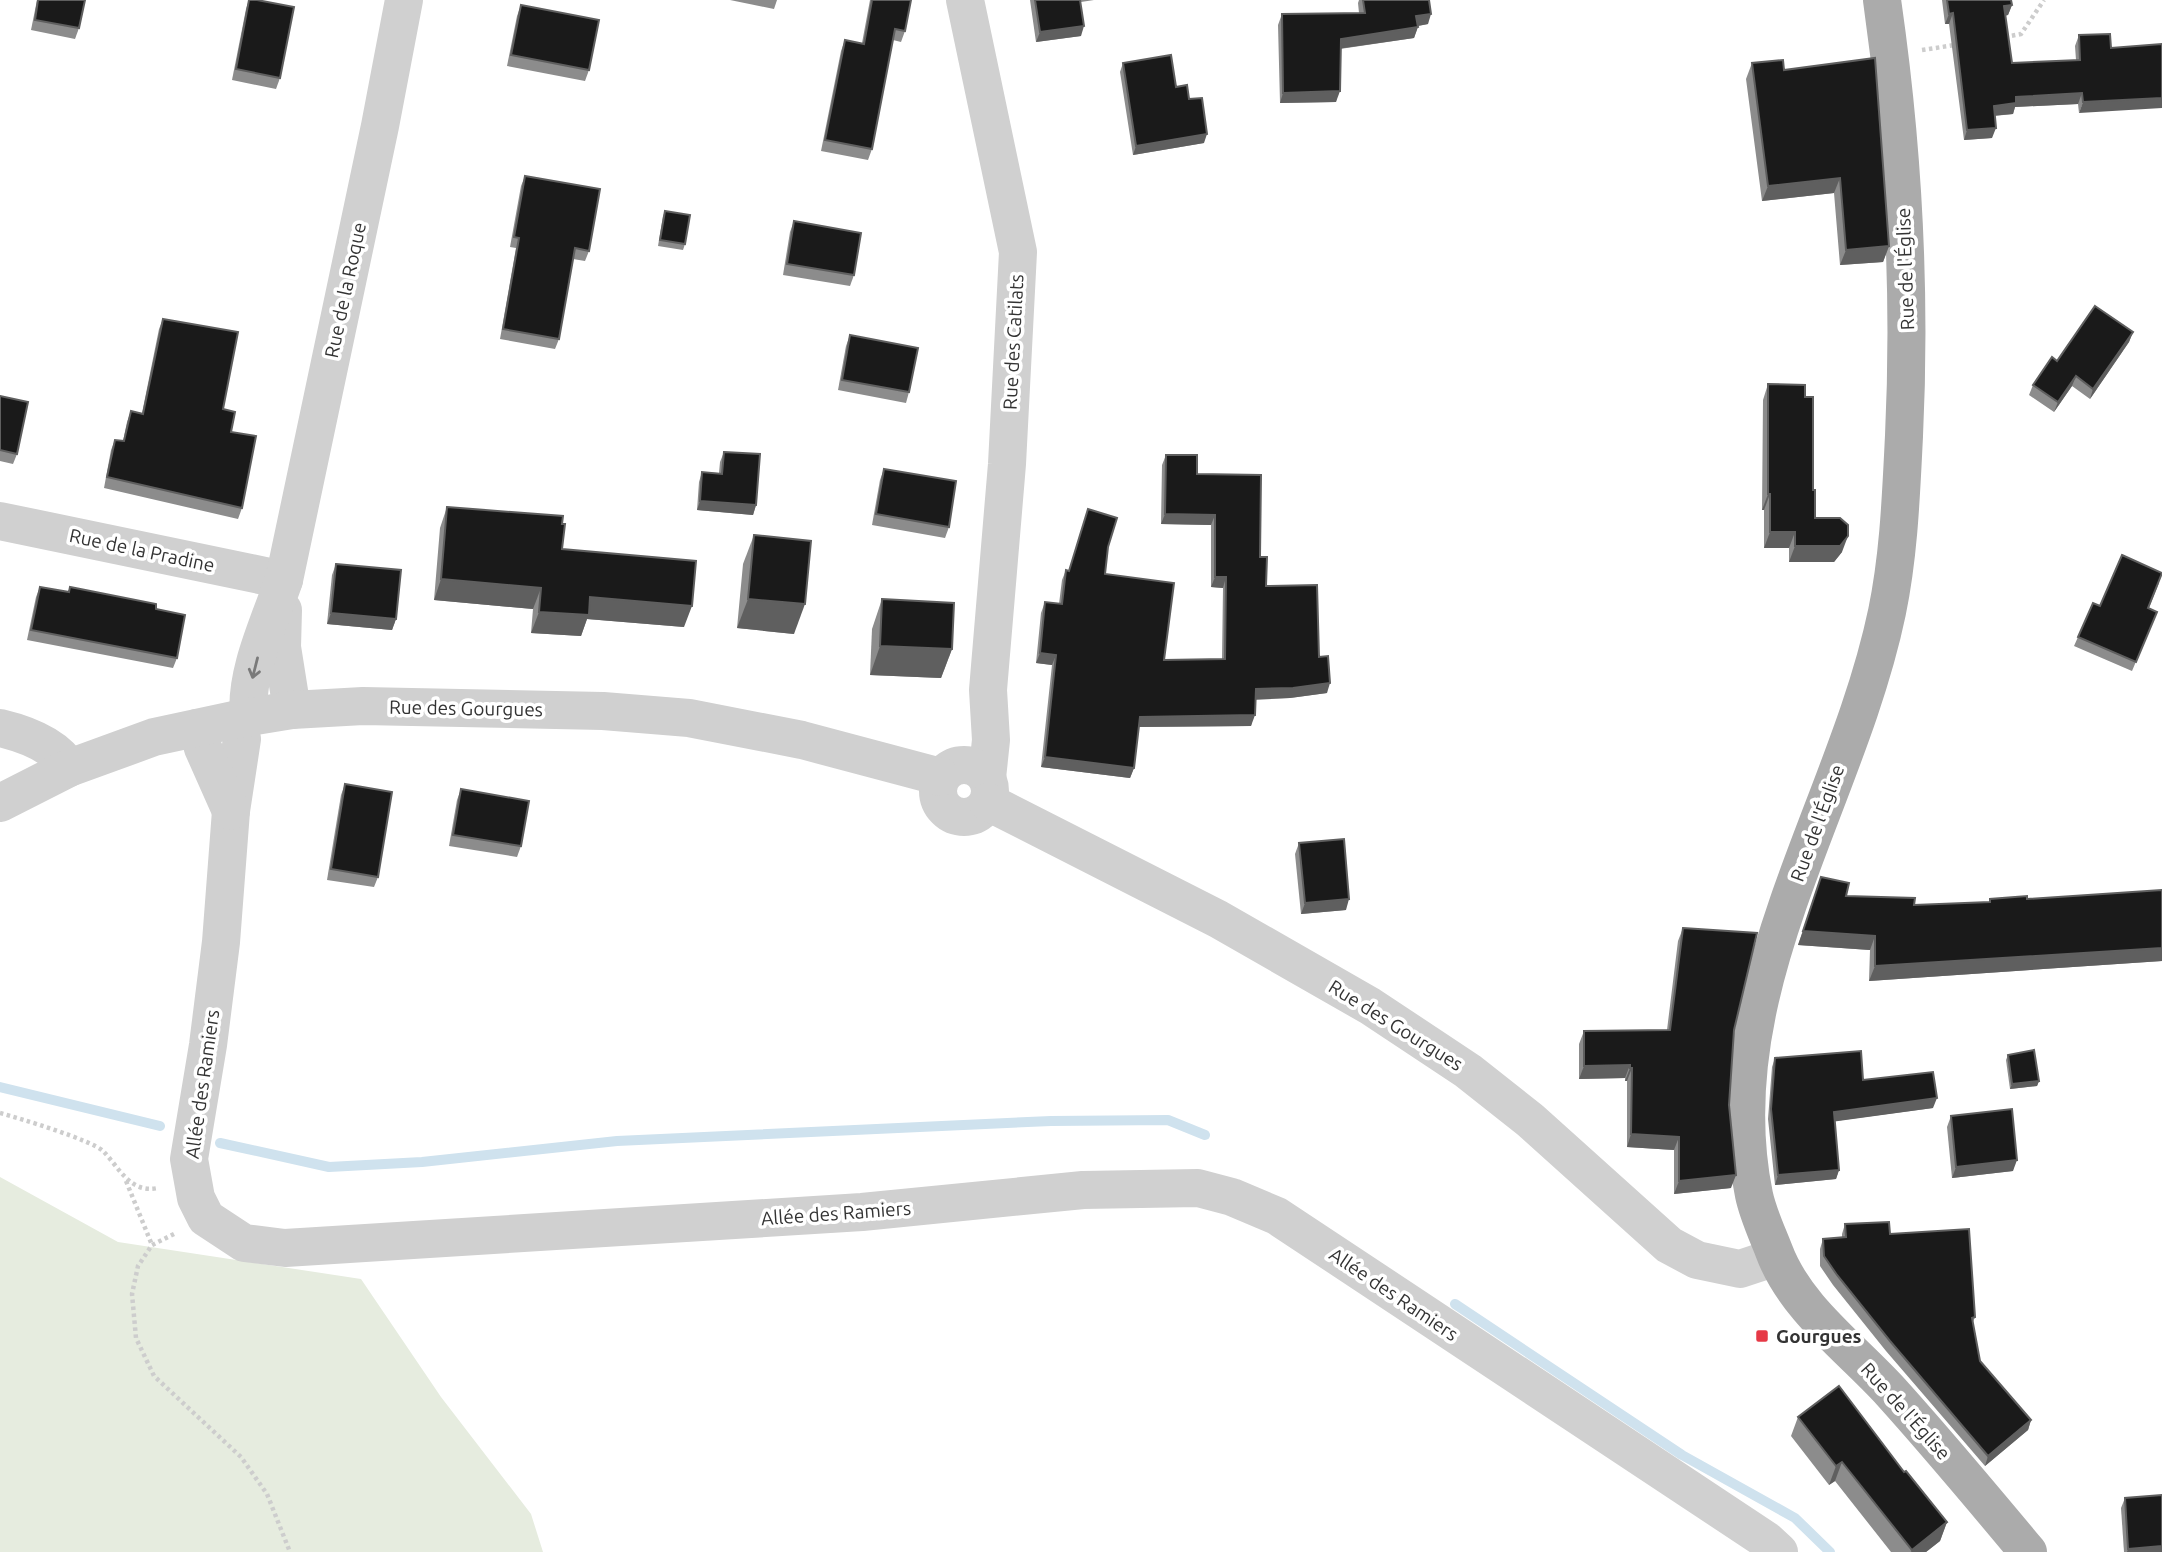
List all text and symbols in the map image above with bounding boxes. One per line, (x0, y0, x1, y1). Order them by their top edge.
street label: Rue de l'Église (1892, 207, 1918, 331)
street label: Rue de la Roque (320, 220, 370, 360)
street label: Rue des Catilats (998, 274, 1028, 410)
street label: Rue de la Pradine (67, 524, 217, 576)
one-way arrow (248, 656, 261, 679)
street label: Rue des Gourgues (389, 696, 543, 720)
street label: Rue de l'Église (1786, 762, 1848, 884)
street label: Rue des Gourgues (1325, 975, 1467, 1075)
street label: Allée des Ramiers (181, 1008, 223, 1160)
street label: Allée des Ramiers (760, 1197, 912, 1229)
street label: Allée des Ramiers (1326, 1243, 1462, 1345)
place label: Gourgues (1776, 1325, 1862, 1347)
marker: Gourgues (1754, 1328, 1770, 1344)
street label: Rue de l'Église (1857, 1358, 1955, 1464)

